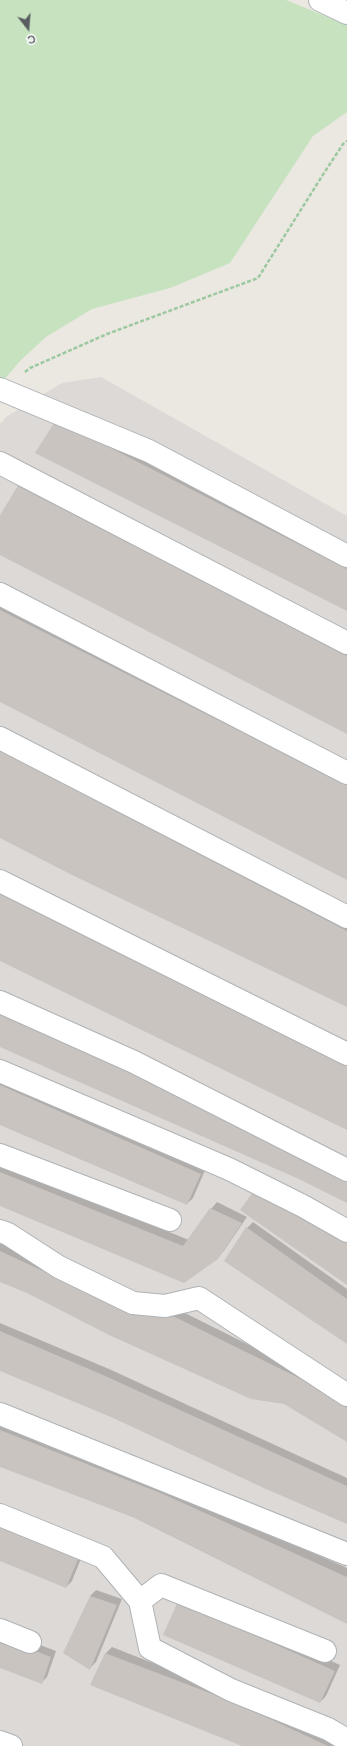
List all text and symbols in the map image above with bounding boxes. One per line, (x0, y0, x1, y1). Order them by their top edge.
north arrow (8, 8, 48, 48)
text: С (26, 33, 37, 46)

